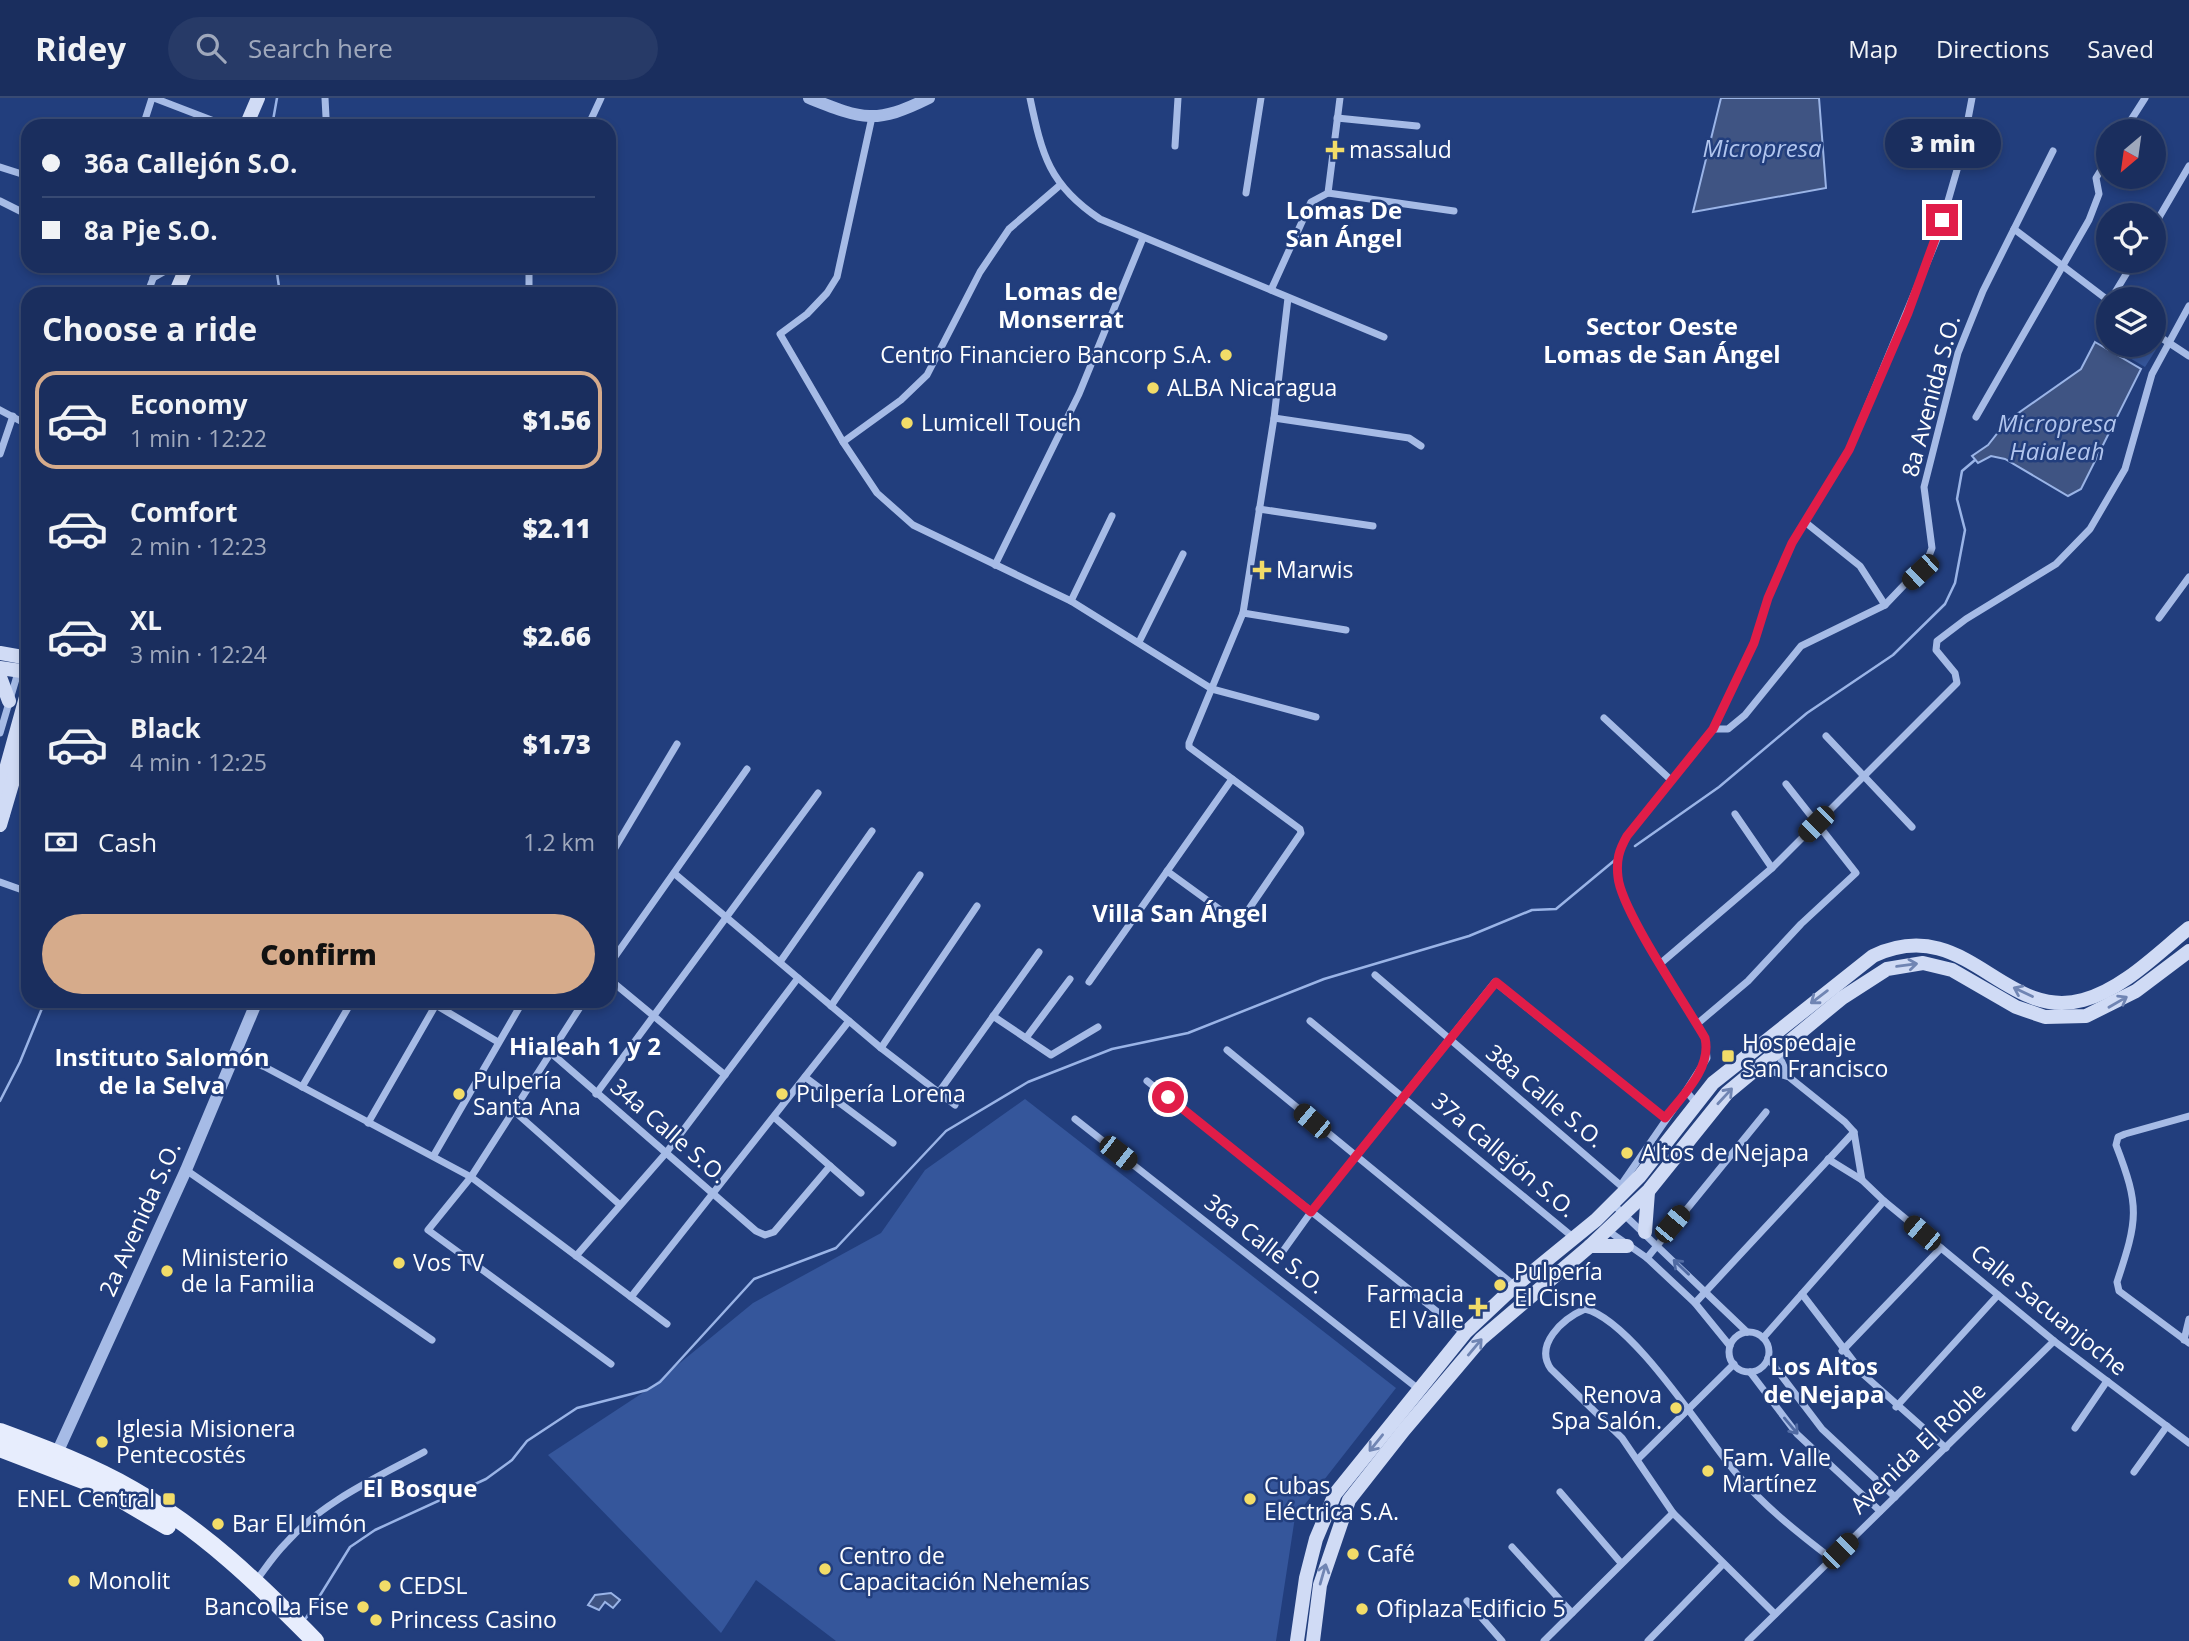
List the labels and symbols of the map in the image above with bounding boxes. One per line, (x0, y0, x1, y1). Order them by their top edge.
callout: 3 min (1884, 118, 2000, 167)
north arrow (2096, 119, 2166, 189)
water label: Micropresa (1702, 131, 1822, 164)
place label: massalud (1349, 133, 1452, 165)
marker: massalud (1327, 142, 1343, 158)
district label: Lomas De San Ángel (1285, 193, 1403, 254)
route end (1926, 204, 1958, 236)
district label: Lomas de Monserrat (998, 274, 1124, 335)
district label: Sector Oeste Lomas de San Ángel (1543, 309, 1781, 370)
street label: 8a Avenida S.O. (1893, 311, 1967, 480)
place label: Centro Financiero Bancorp S.A. (880, 338, 1212, 370)
marker: Centro Financiero Bancorp S.A. (1218, 347, 1234, 363)
place label: ALBA Nicaragua (1167, 371, 1337, 403)
marker: ALBA Nicaragua (1145, 380, 1161, 396)
place label: Lumicell Touch (921, 406, 1081, 438)
water label: Micropresa Haialeah (1997, 406, 2117, 467)
marker: Lumicell Touch (899, 415, 915, 431)
car (1898, 550, 1943, 594)
place label: Marwis (1276, 553, 1353, 585)
marker: Marwis (1254, 562, 1270, 578)
car (1794, 802, 1839, 846)
district label: Villa San Ángel (1092, 896, 1268, 929)
one-way arrow (1895, 958, 1918, 971)
one-way arrow (2013, 985, 2034, 998)
one-way arrow (1810, 989, 1829, 1004)
one-way arrow (2108, 995, 2128, 1009)
place label: Hospedaje San Francisco (1742, 1026, 1888, 1084)
district label: Hialeah 1 y 2 (509, 1029, 661, 1062)
street label: 38a Calle S.O. (1480, 1036, 1612, 1154)
district label: Instituto Salomón de la Selva (54, 1040, 270, 1101)
marker: Hospedaje San Francisco (1720, 1048, 1736, 1064)
place label: Pulpería Santa Ana (473, 1064, 581, 1122)
street label: 34a Calle S.O. (604, 1070, 735, 1190)
place label: Pulpería Lorena (796, 1077, 966, 1109)
route start (1152, 1081, 1184, 1113)
street label: 37a Callejón S.O. (1426, 1084, 1584, 1224)
marker: Pulpería Santa Ana (451, 1086, 467, 1102)
marker: Pulpería Lorena (774, 1086, 790, 1102)
one-way arrow (1716, 1088, 1733, 1105)
car (1290, 1099, 1335, 1143)
car (1095, 1132, 1142, 1174)
street label: 2a Avenida S.O. (91, 1136, 188, 1301)
place label: Altos de Nejapa (1641, 1136, 1809, 1168)
marker: Altos de Nejapa (1619, 1145, 1635, 1161)
street label: 36a Calle S.O. (1198, 1186, 1333, 1301)
car (1651, 1201, 1694, 1247)
car (1900, 1211, 1945, 1255)
street label: Calle Sacuanjoche (1965, 1236, 2135, 1382)
place label: Ministerio de la Familia (181, 1241, 315, 1299)
place label: Vos TV (413, 1246, 484, 1278)
marker: Vos TV (391, 1255, 407, 1271)
place label: Pulpería El Cisne (1514, 1255, 1603, 1313)
one-way arrow (1673, 1258, 1690, 1275)
marker: Ministerio de la Familia (159, 1263, 175, 1279)
place label: Farmacia El Valle (1366, 1277, 1464, 1335)
marker: Pulpería El Cisne (1492, 1277, 1508, 1293)
marker: Farmacia El Valle (1470, 1299, 1486, 1315)
one-way arrow (1467, 1338, 1483, 1356)
district label: Los Altos de Nejapa (1764, 1349, 1884, 1410)
street label: Avenida El Roble (1843, 1374, 1992, 1520)
place label: Renova Spa Salón. (1551, 1378, 1662, 1436)
marker: Renova Spa Salón. (1668, 1400, 1684, 1416)
place label: Iglesia Misionera Pentecostés (116, 1412, 295, 1470)
one-way arrow (1783, 1417, 1799, 1435)
one-way arrow (1368, 1433, 1384, 1451)
marker: Iglesia Misionera Pentecostés (94, 1434, 110, 1450)
place label: Fam. Valle Martínez (1722, 1441, 1831, 1499)
marker: Fam. Valle Martínez (1700, 1463, 1716, 1479)
place label: Cubas Eléctrica S.A. (1264, 1469, 1399, 1527)
district label: El Bosque (362, 1471, 478, 1504)
place label: ENEL Central (16, 1482, 155, 1514)
marker: ENEL Central (161, 1491, 177, 1507)
marker: Cubas Eléctrica S.A. (1242, 1491, 1258, 1507)
place label: Bar El Limón (232, 1507, 367, 1539)
marker: Bar El Limón (210, 1516, 226, 1532)
car (1818, 1529, 1863, 1573)
place label: Café (1367, 1537, 1415, 1569)
place label: Centro de Capacitación Nehemías (839, 1539, 1090, 1597)
marker: Café (1345, 1546, 1361, 1562)
marker: Centro de Capacitación Nehemías (817, 1561, 833, 1577)
one-way arrow (1318, 1563, 1331, 1585)
place label: Monolit (88, 1564, 170, 1596)
place label: CEDSL (399, 1569, 468, 1601)
marker: Monolit (66, 1573, 82, 1589)
marker: CEDSL (377, 1578, 393, 1594)
place label: Banco La Fise (204, 1590, 349, 1622)
place label: Ofiplaza Edificio 5 (1376, 1592, 1566, 1624)
marker: Banco La Fise (355, 1599, 371, 1615)
marker: Ofiplaza Edificio 5 (1354, 1601, 1370, 1617)
place label: Princess Casino (390, 1603, 557, 1635)
marker: Princess Casino (368, 1612, 384, 1628)

